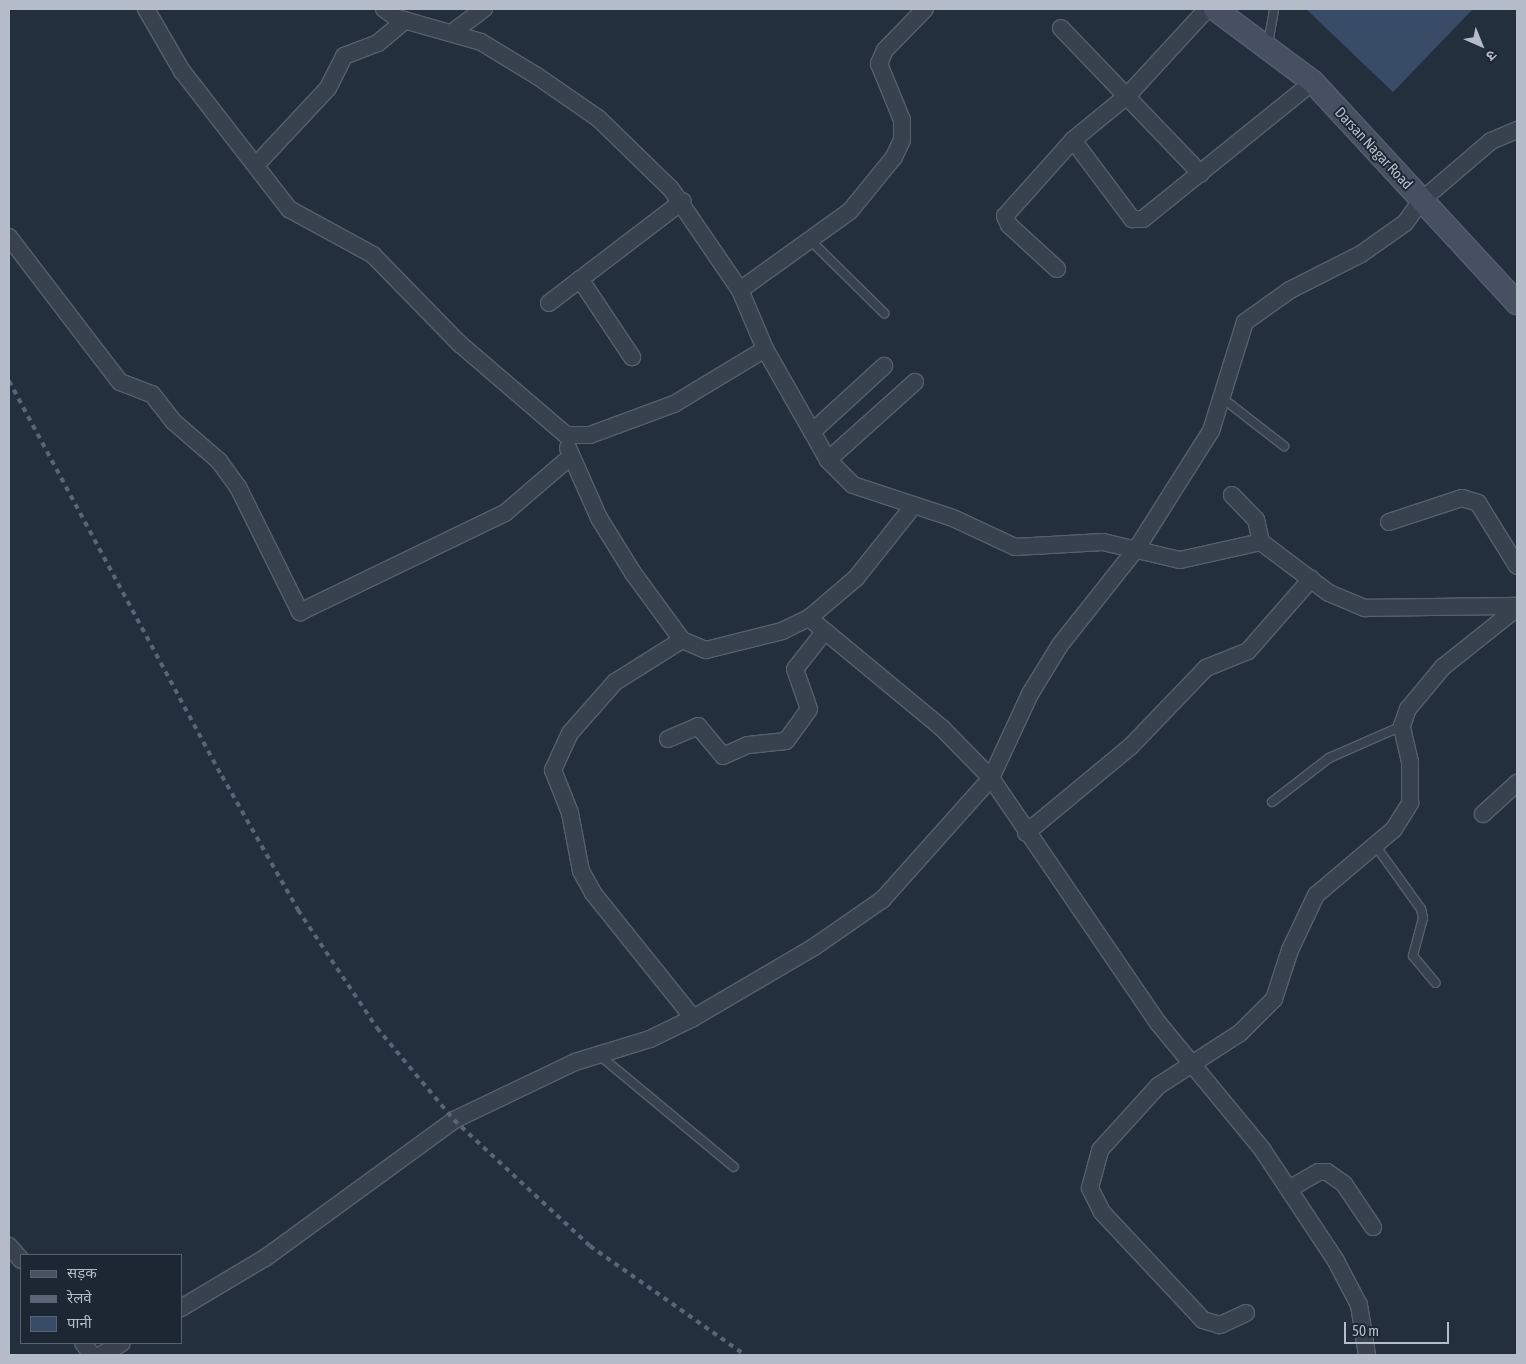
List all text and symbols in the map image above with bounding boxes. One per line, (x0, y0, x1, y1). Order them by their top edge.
north arrow (1456, 20, 1506, 70)
text: उ (1483, 47, 1500, 64)
street label: Darsan Nagar Road (1331, 103, 1417, 193)
legend (20, 1254, 182, 1344)
text: सड़क (67, 1264, 97, 1281)
text: रेलवे (67, 1289, 92, 1306)
scale bar (1346, 1312, 1451, 1344)
text: पानी (67, 1314, 92, 1331)
text: 50 m (1352, 1322, 1379, 1339)

